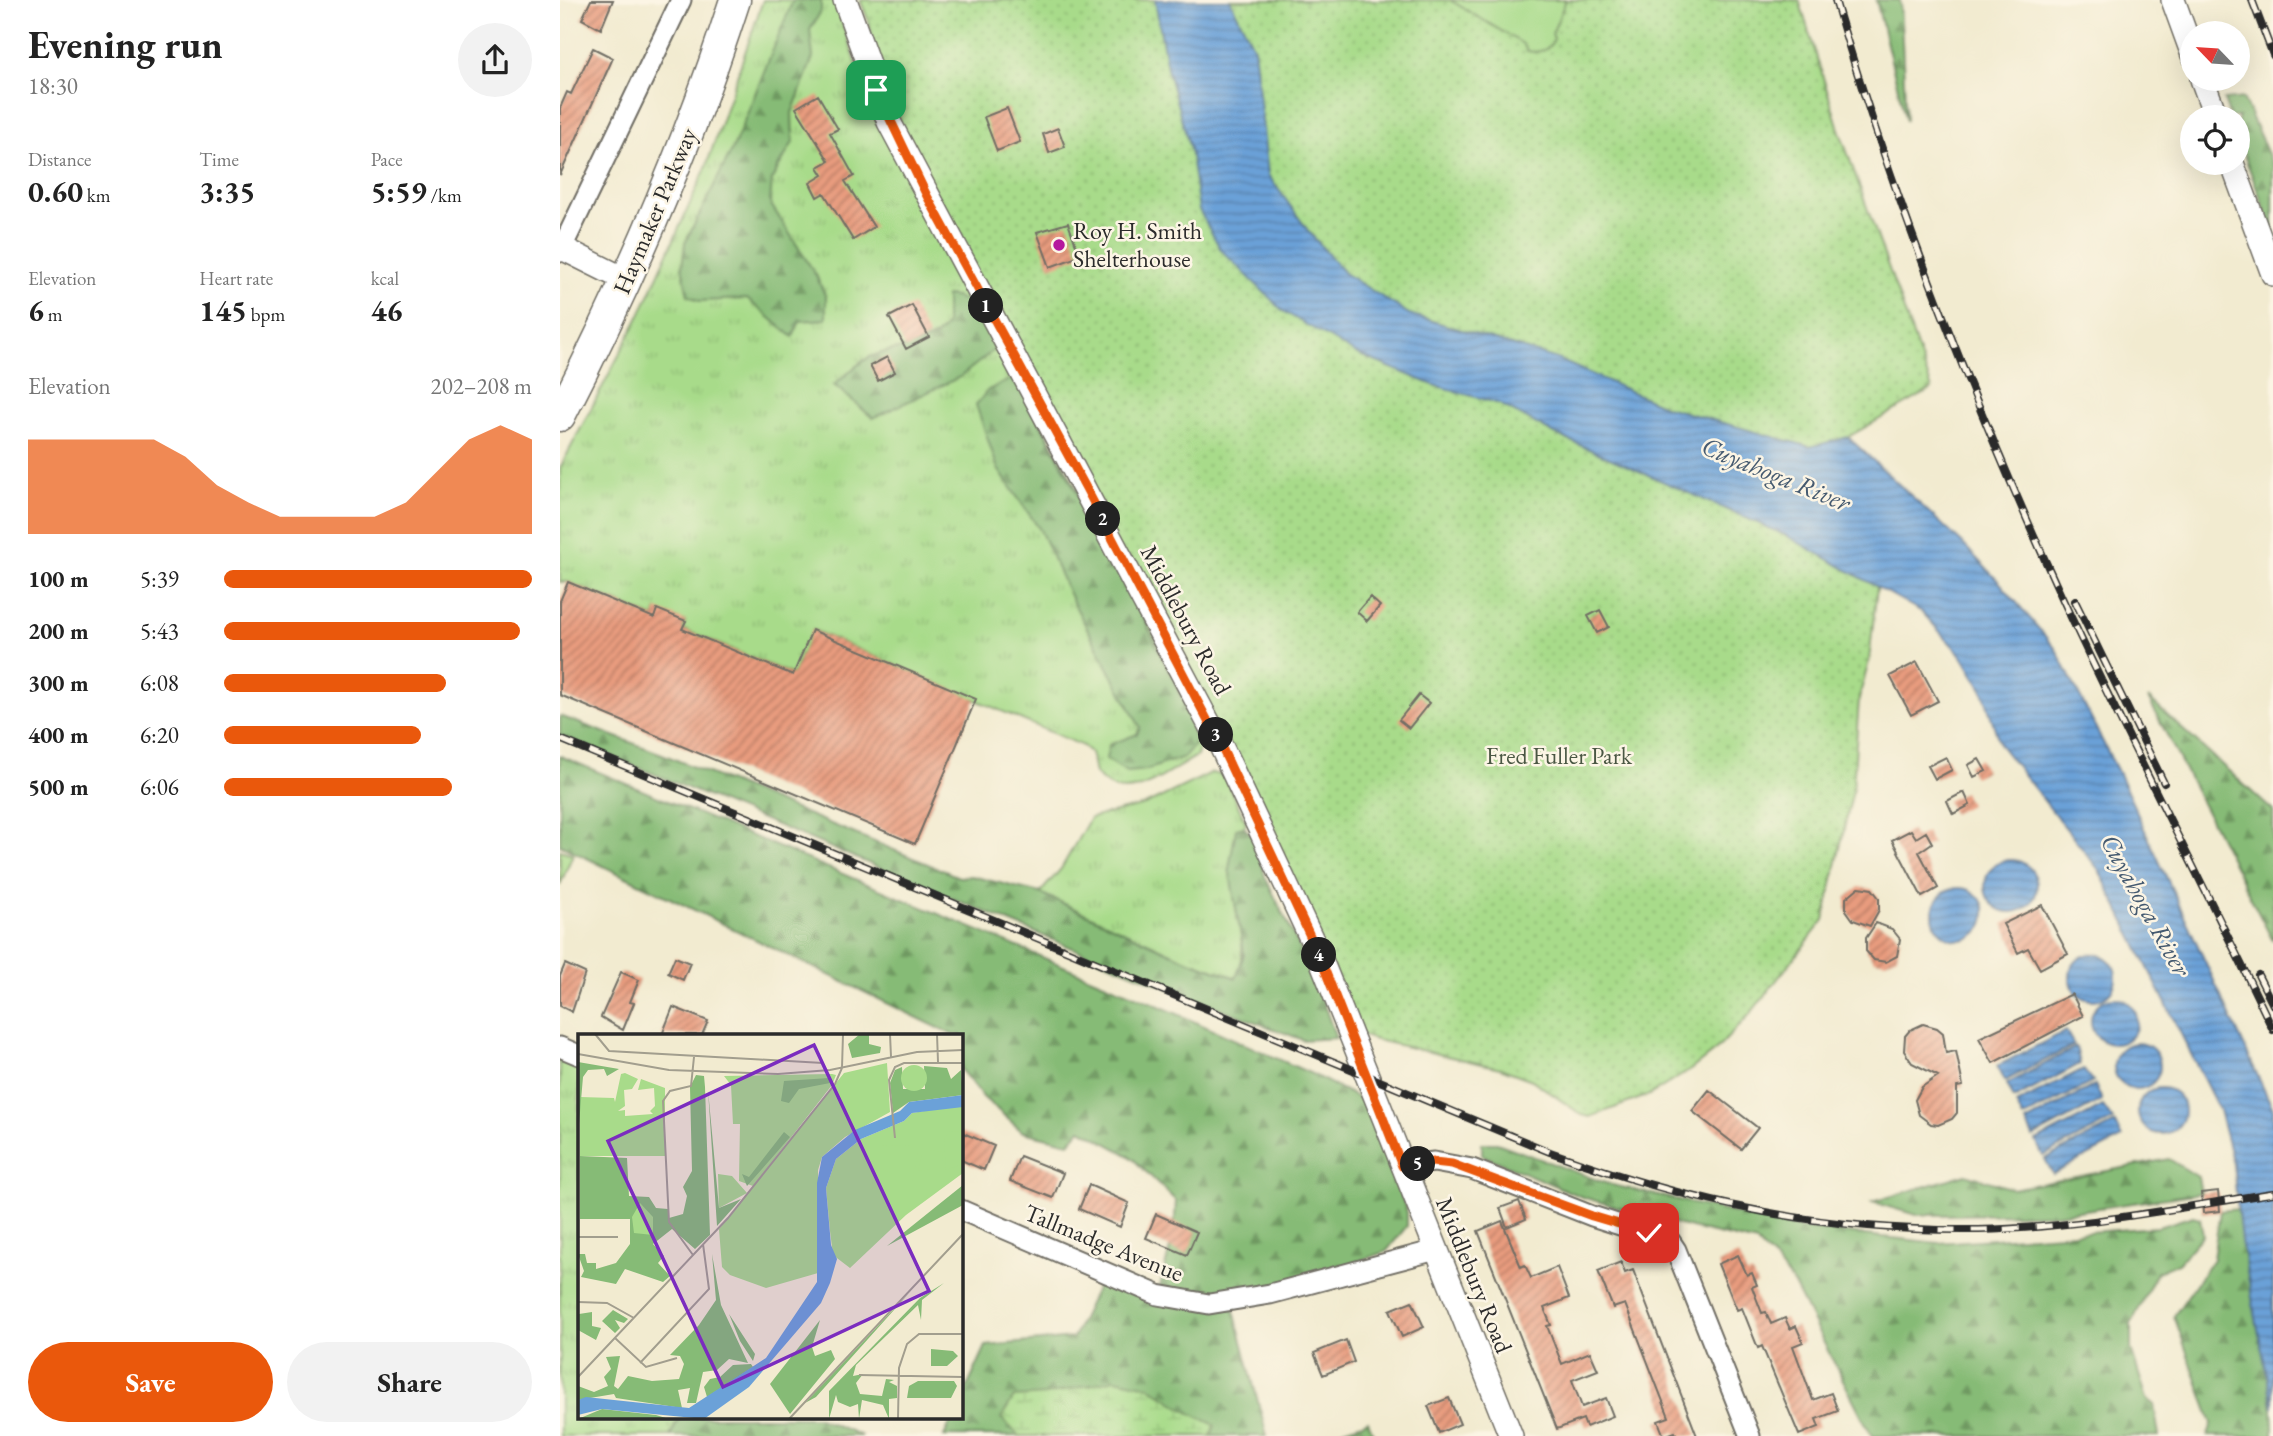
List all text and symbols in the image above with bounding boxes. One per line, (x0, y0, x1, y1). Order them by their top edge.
text: Evening run (28, 20, 223, 69)
north arrow (2180, 21, 2250, 91)
map controls (2180, 21, 2250, 175)
button: share (458, 23, 532, 97)
pin (846, 60, 906, 120)
text: 18:30 (28, 71, 78, 101)
icon: arrive (857, 71, 895, 109)
button: locate (2180, 105, 2250, 175)
street label: Haymaker Parkway (606, 122, 704, 299)
text: Distance (28, 147, 91, 172)
text: Time (199, 147, 239, 172)
text: Pace (371, 147, 403, 172)
text: 0.60 (28, 172, 83, 211)
text: 3:35 (199, 172, 255, 211)
text: 5:59 (371, 172, 427, 211)
text: km (83, 183, 111, 208)
text: /km (427, 183, 462, 208)
place label: Roy H. Smith Shelterhouse (1073, 215, 1202, 274)
marker: Roy H. Smith Shelterhouse (1051, 237, 1067, 253)
text: Elevation (28, 266, 96, 291)
text: Heart rate (199, 266, 273, 291)
text: kcal (371, 266, 399, 291)
pin: 1 (968, 288, 1004, 324)
text: 6 (28, 291, 44, 330)
text: 145 (199, 291, 247, 330)
text: 46 (371, 291, 402, 330)
text: 1 (980, 293, 991, 318)
text: m (44, 302, 62, 327)
text: bpm (247, 302, 285, 327)
text: Elevation (28, 371, 111, 401)
text: 202–208 m (431, 371, 532, 401)
water label: Cuyahoga River (1697, 429, 1856, 520)
pin: 2 (1086, 502, 1120, 536)
text: 2 (1097, 506, 1108, 531)
street label: Middlebury Road (1134, 539, 1239, 701)
text: 100 m (28, 564, 89, 594)
text: 5:39 (140, 564, 179, 594)
text: 200 m (28, 616, 89, 646)
text: 5:43 (140, 616, 179, 646)
text: 300 m (28, 668, 89, 698)
text: 6:08 (140, 668, 179, 698)
pin: 3 (1198, 718, 1234, 752)
text: 400 m (28, 720, 89, 750)
text: 6:20 (140, 720, 179, 750)
text: 3 (1210, 722, 1221, 747)
park label: Fred Fuller Park (1486, 740, 1633, 771)
text: 500 m (28, 772, 89, 802)
text: 6:06 (140, 772, 179, 802)
water label: Cuyahoga River (2093, 828, 2200, 983)
pin: 4 (1302, 937, 1336, 972)
text: 4 (1313, 942, 1324, 967)
inset map (578, 1034, 962, 1418)
pin: 5 (1400, 1146, 1436, 1182)
text: 5 (1412, 1151, 1423, 1176)
street label: Middlebury Road (1429, 1192, 1520, 1358)
street label: Tallmadge Avenue (1020, 1197, 1188, 1288)
pin (1619, 1203, 1679, 1263)
icon: check (1630, 1214, 1668, 1252)
button: Save (28, 1342, 273, 1422)
button: Share (287, 1342, 532, 1422)

